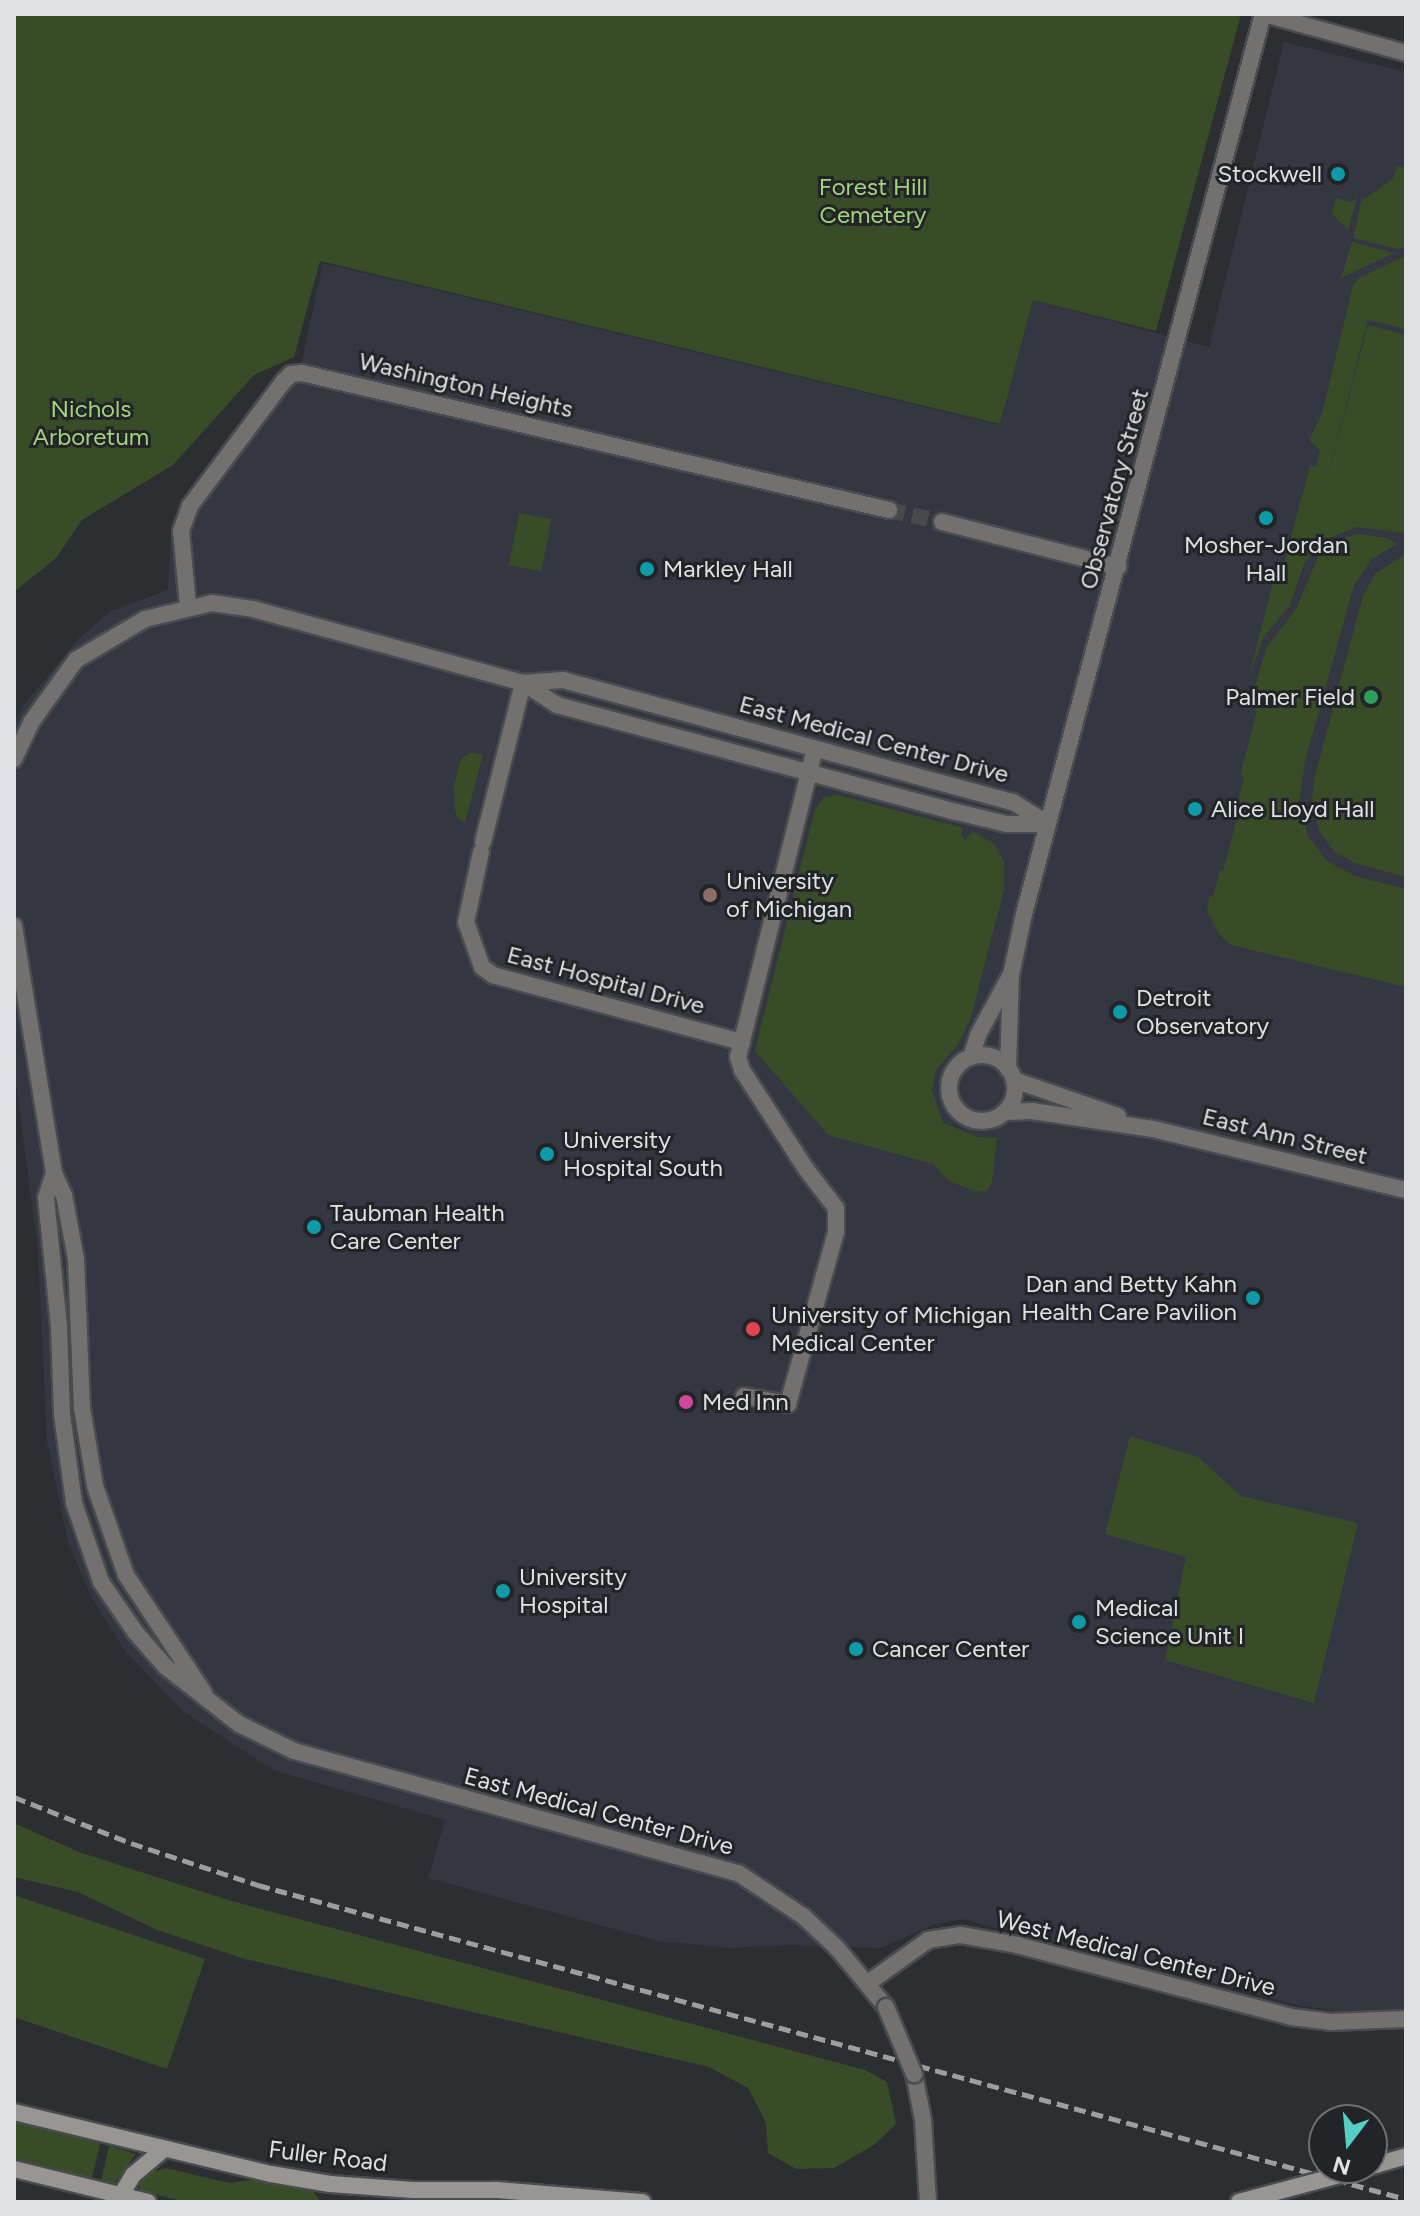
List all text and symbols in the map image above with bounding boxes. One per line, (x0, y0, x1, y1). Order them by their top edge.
place label: Stockwell (1218, 160, 1322, 188)
marker: Stockwell (1329, 165, 1347, 183)
park label: Forest Hill Cemetery (819, 173, 927, 229)
street label: Washington Heights (356, 346, 576, 424)
street label: Observatory Street (1073, 386, 1155, 592)
park label: Nichols Arboretum (33, 395, 149, 451)
marker: Mosher-Jordan Hall (1257, 509, 1275, 527)
place label: Mosher-Jordan Hall (1184, 531, 1348, 587)
place label: Markley Hall (663, 555, 793, 583)
marker: Markley Hall (638, 560, 656, 578)
place label: Palmer Field (1225, 683, 1355, 711)
marker: Palmer Field (1362, 688, 1380, 706)
street label: East Medical Center Drive (736, 689, 1012, 789)
place label: Alice Lloyd Hall (1211, 795, 1375, 823)
marker: Alice Lloyd Hall (1186, 800, 1204, 818)
place label: University of Michigan (726, 867, 852, 923)
marker: University of Michigan (701, 886, 719, 904)
street label: East Hospital Drive (504, 940, 708, 1020)
place label: Detroit Observatory (1136, 984, 1269, 1040)
marker: Detroit Observatory (1111, 1003, 1129, 1021)
street label: East Ann Street (1200, 1102, 1370, 1170)
place label: University Hospital South (563, 1126, 723, 1182)
marker: University Hospital South (538, 1145, 556, 1163)
place label: Taubman Health Care Center (330, 1199, 505, 1255)
marker: Taubman Health Care Center (305, 1218, 323, 1236)
place label: Dan and Betty Kahn Health Care Pavilion (1021, 1270, 1237, 1326)
marker: Dan and Betty Kahn Health Care Pavilion (1244, 1289, 1262, 1307)
place label: University of Michigan Medical Center (771, 1301, 1011, 1357)
marker: University of Michigan Medical Center (742, 1318, 764, 1340)
place label: Med Inn (702, 1388, 789, 1416)
marker: Med Inn (677, 1393, 695, 1411)
place label: University Hospital (519, 1563, 627, 1619)
marker: University Hospital (494, 1582, 512, 1600)
place label: Medical Science Unit I (1095, 1594, 1244, 1650)
marker: Medical Science Unit I (1070, 1613, 1088, 1631)
place label: Cancer Center (872, 1635, 1029, 1663)
marker: Cancer Center (847, 1640, 865, 1658)
street label: East Medical Center Drive (461, 1761, 737, 1861)
street label: West Medical Center Drive (994, 1904, 1278, 2002)
north arrow (1308, 2104, 1388, 2184)
street label: Fuller Road (267, 2134, 389, 2178)
text: N (1330, 2150, 1354, 2181)

